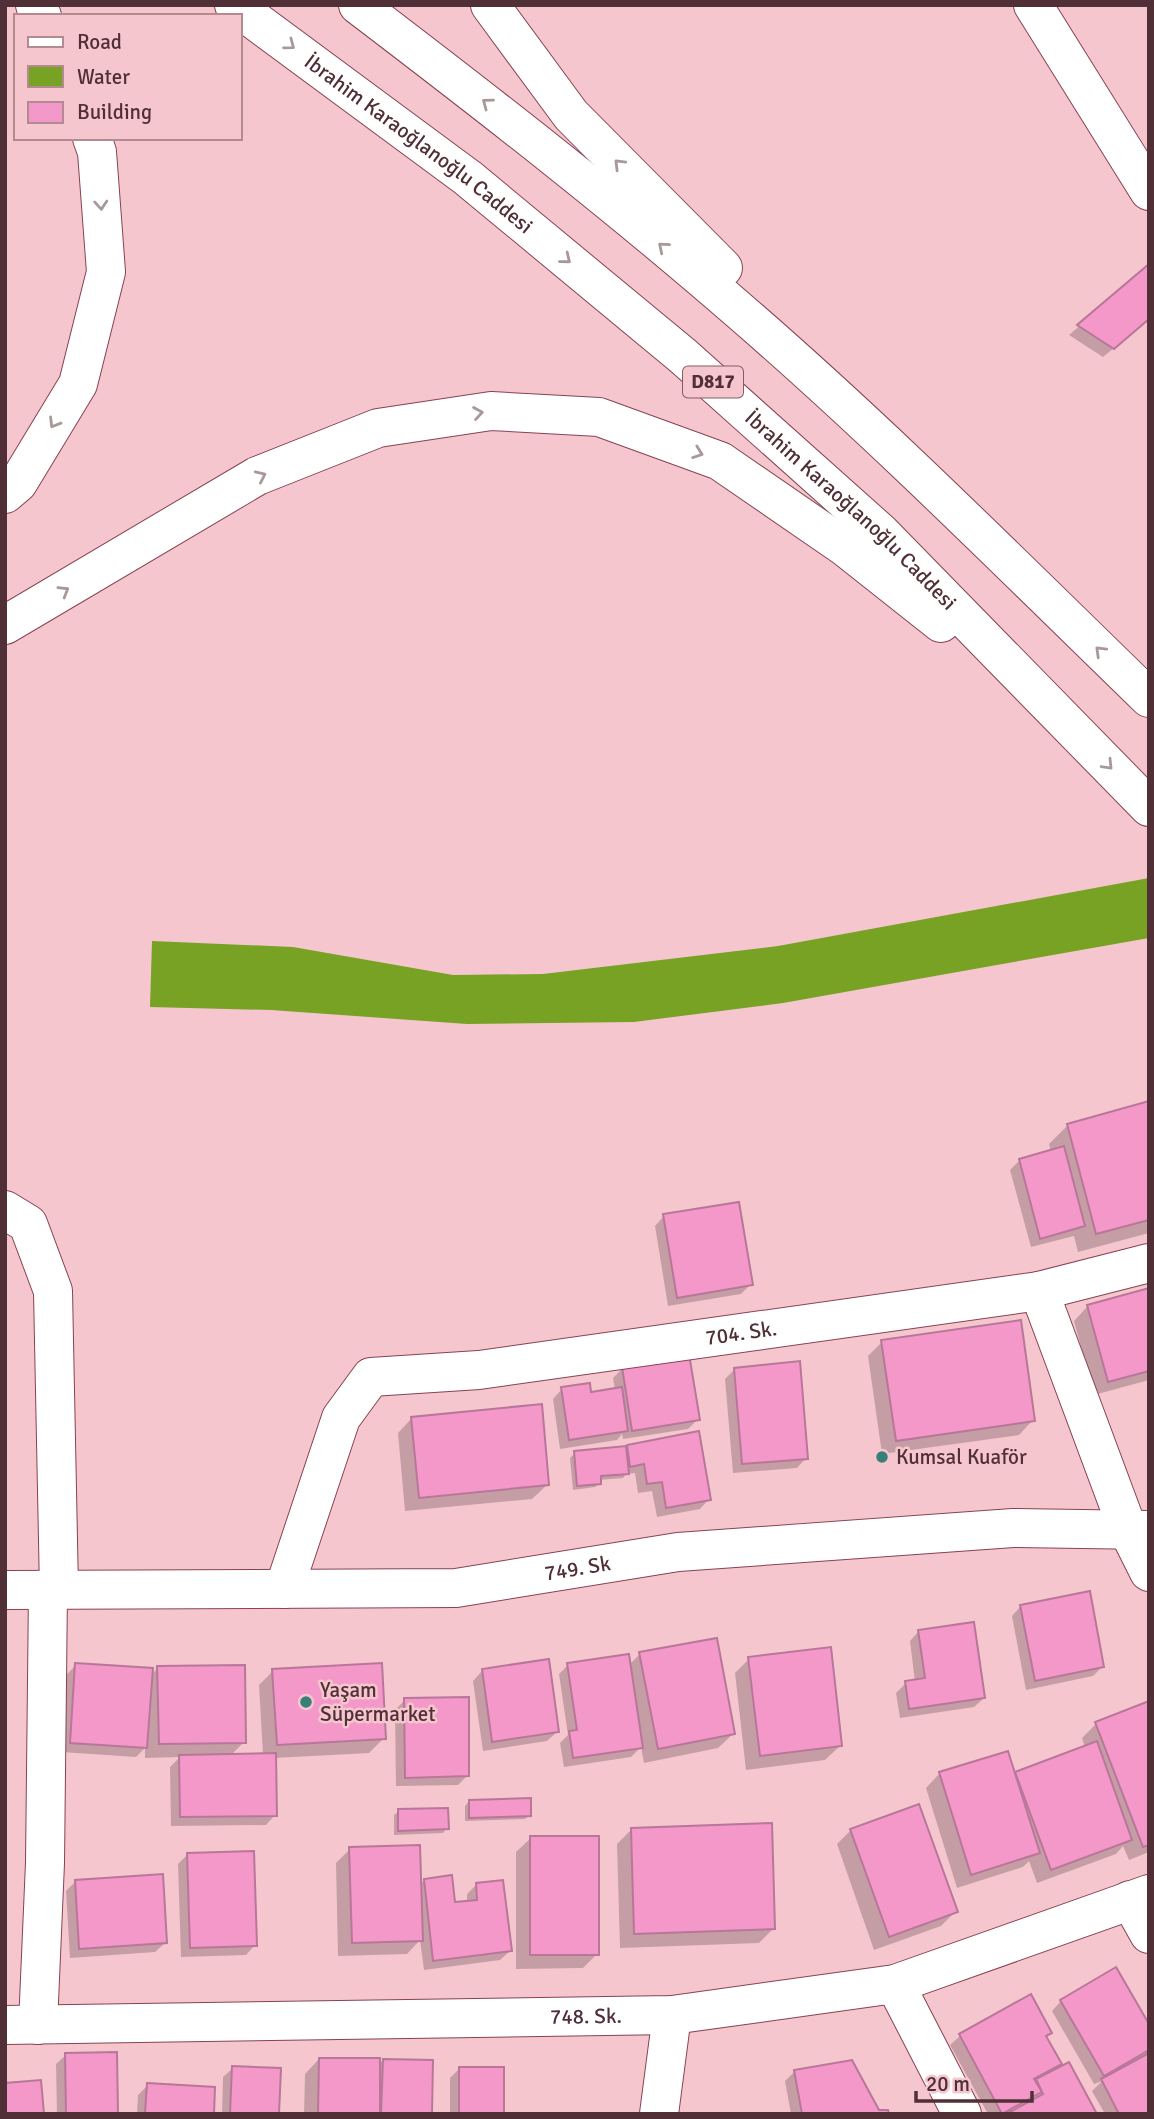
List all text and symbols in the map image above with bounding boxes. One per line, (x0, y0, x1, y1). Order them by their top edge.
legend (14, 14, 242, 140)
text: Road (77, 29, 122, 55)
one-way arrow (282, 37, 294, 50)
street label: İbrahim Karaoğlanoğlu Caddesi (299, 48, 538, 239)
text: Water (77, 64, 130, 90)
text: Building (77, 99, 152, 125)
one-way arrow (482, 99, 495, 112)
one-way arrow (615, 159, 628, 172)
one-way arrow (93, 200, 108, 211)
one-way arrow (658, 243, 671, 255)
one-way arrow (559, 251, 571, 264)
road number: D817 (683, 366, 743, 398)
street label: İbrahim Karaoğlanoğlu Caddesi (740, 405, 962, 615)
one-way arrow (472, 406, 484, 421)
one-way arrow (50, 415, 63, 428)
one-way arrow (692, 445, 704, 459)
one-way arrow (254, 470, 266, 484)
one-way arrow (57, 586, 70, 599)
one-way arrow (1095, 646, 1108, 659)
one-way arrow (1100, 757, 1113, 770)
street label: 704. Sk. (704, 1315, 779, 1351)
place label: Kumsal Kuaför (896, 1444, 1027, 1470)
marker: Kumsal Kuaför (874, 1449, 890, 1465)
street label: 749. Sk (543, 1550, 613, 1586)
place label: Yaşam Süpermarket (320, 1677, 436, 1727)
marker: Yaşam Süpermarket (298, 1694, 314, 1710)
street label: 748. Sk. (550, 2003, 622, 2030)
scale bar (916, 2060, 1032, 2104)
text: 20 m (926, 2071, 970, 2097)

